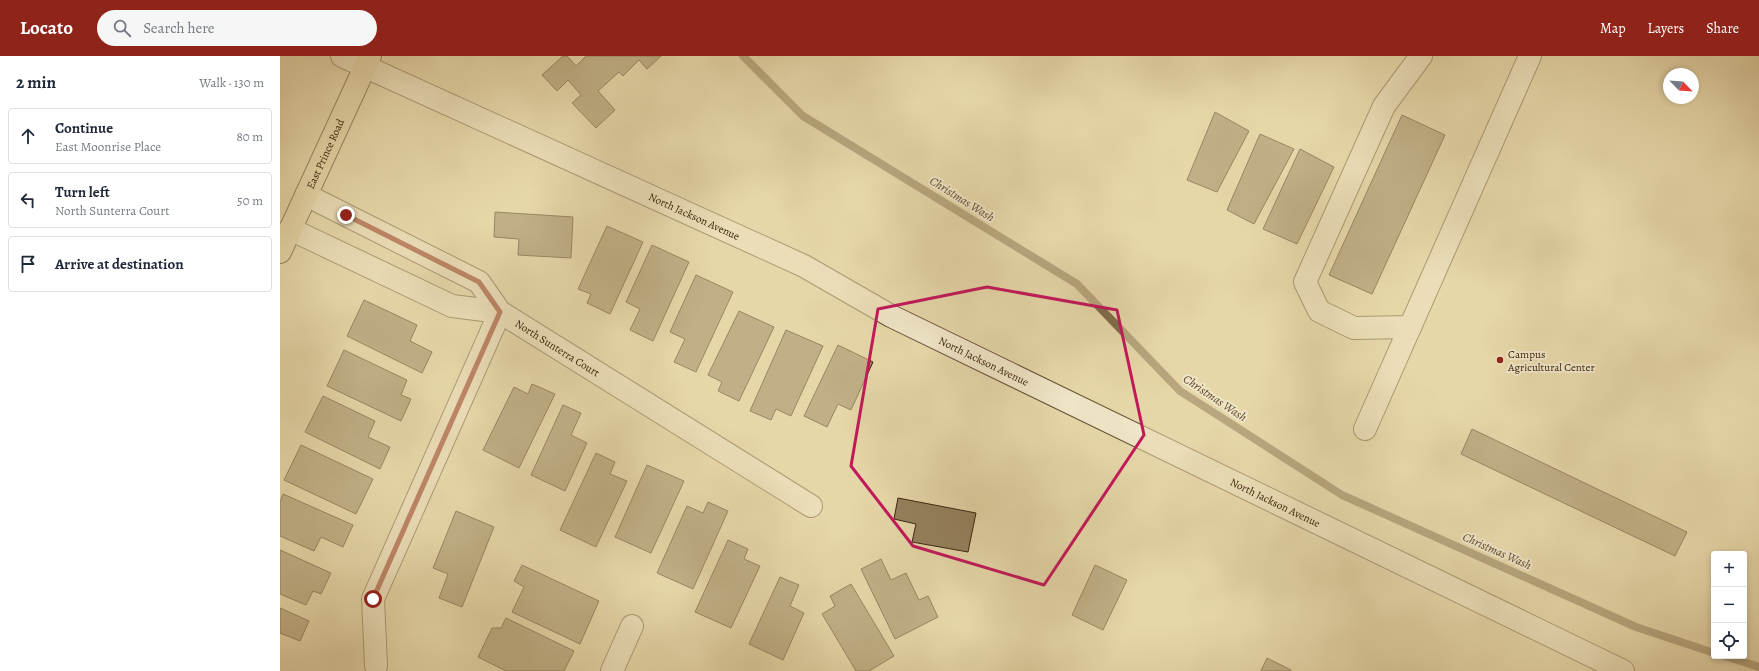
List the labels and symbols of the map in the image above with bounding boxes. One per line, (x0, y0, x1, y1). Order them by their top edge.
north arrow (1663, 68, 1699, 104)
street label: East Prince Road (303, 117, 348, 192)
water label: Christmas Wash (927, 173, 998, 225)
street label: North Jackson Avenue (646, 189, 742, 244)
route end (337, 206, 355, 224)
street label: North Sunterra Court (512, 316, 603, 381)
street label: North Jackson Avenue (936, 333, 1031, 390)
place label: Campus Agricultural Center (1507, 347, 1595, 375)
marker: Campus Agricultural Center (1495, 355, 1505, 365)
water label: Christmas Wash (1180, 371, 1250, 425)
street label: North Jackson Avenue (1227, 475, 1323, 531)
water label: Christmas Wash (1460, 529, 1534, 573)
route start (364, 590, 382, 608)

